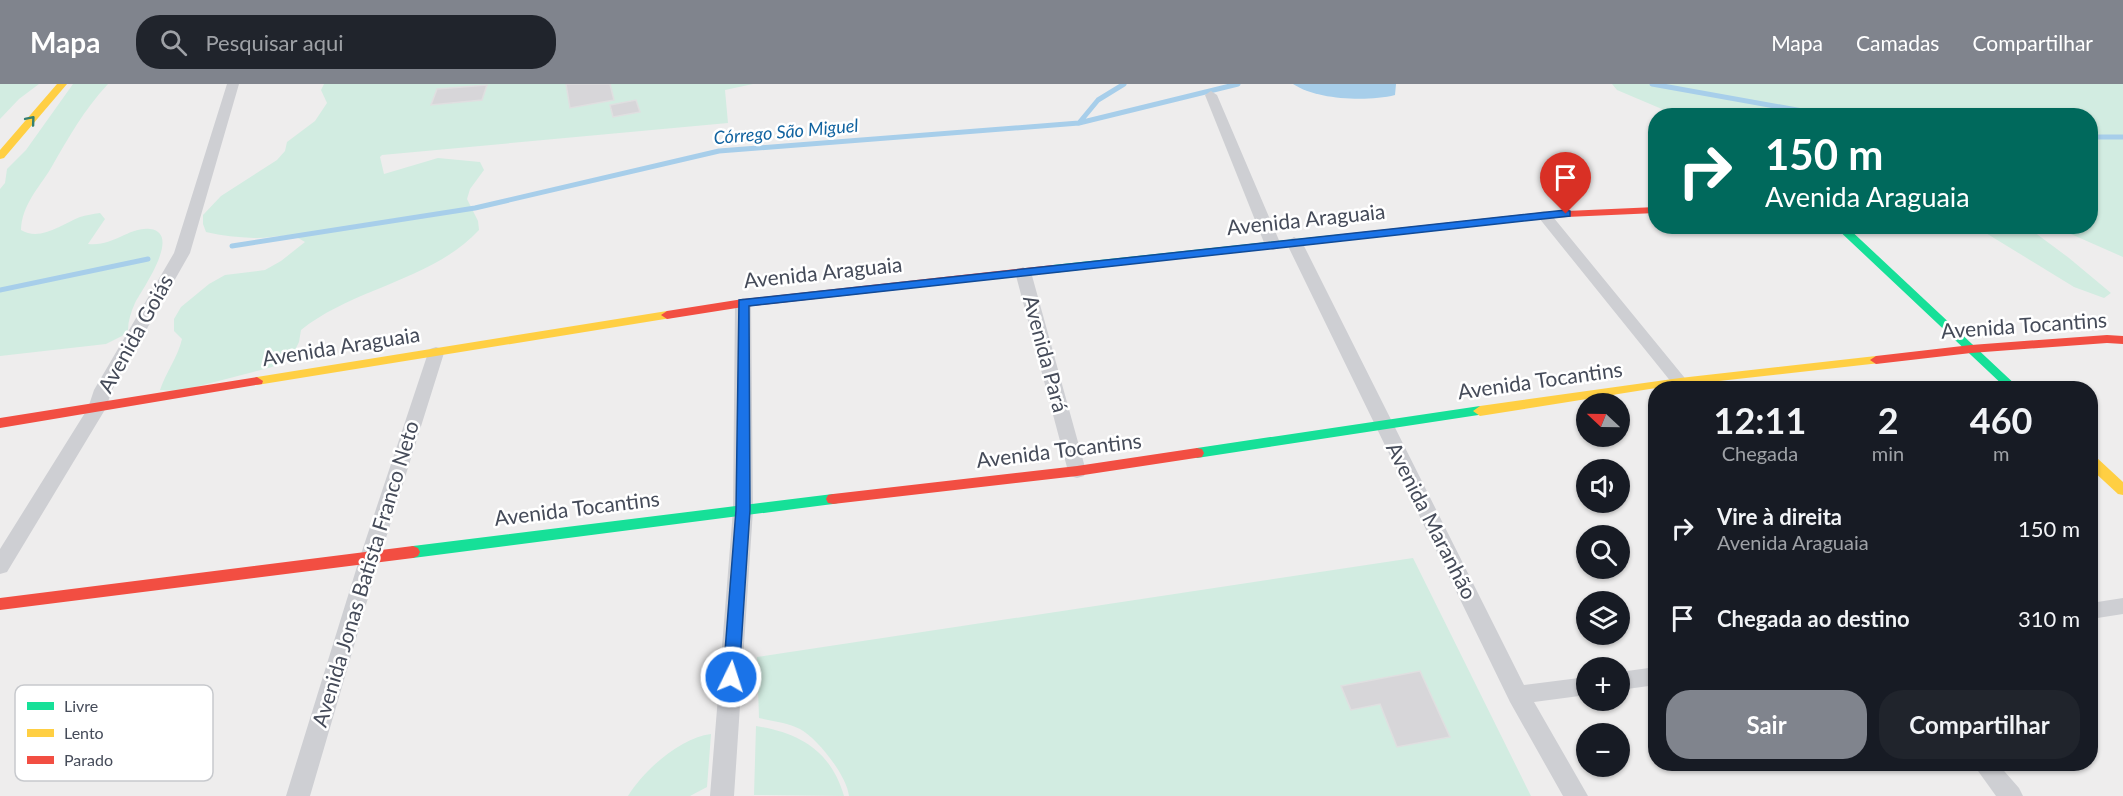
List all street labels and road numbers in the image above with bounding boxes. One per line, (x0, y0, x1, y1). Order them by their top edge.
street label: Avenida Araguaia (1225, 198, 1386, 239)
street label: Avenida Araguaia (742, 251, 903, 292)
street label: Avenida Goiás (92, 270, 177, 397)
street label: Avenida Pará (1019, 292, 1074, 415)
street label: Avenida Tocantins (1940, 306, 2108, 343)
street label: Avenida Araguaia (260, 321, 421, 370)
street label: Avenida Tocantins (1456, 356, 1624, 403)
street label: Avenida Jonas Batista Franco Neto (306, 417, 423, 730)
street label: Avenida Tocantins (975, 427, 1143, 472)
street label: Avenida Maranhão (1382, 438, 1483, 603)
street label: Avenida Tocantins (493, 485, 661, 530)

